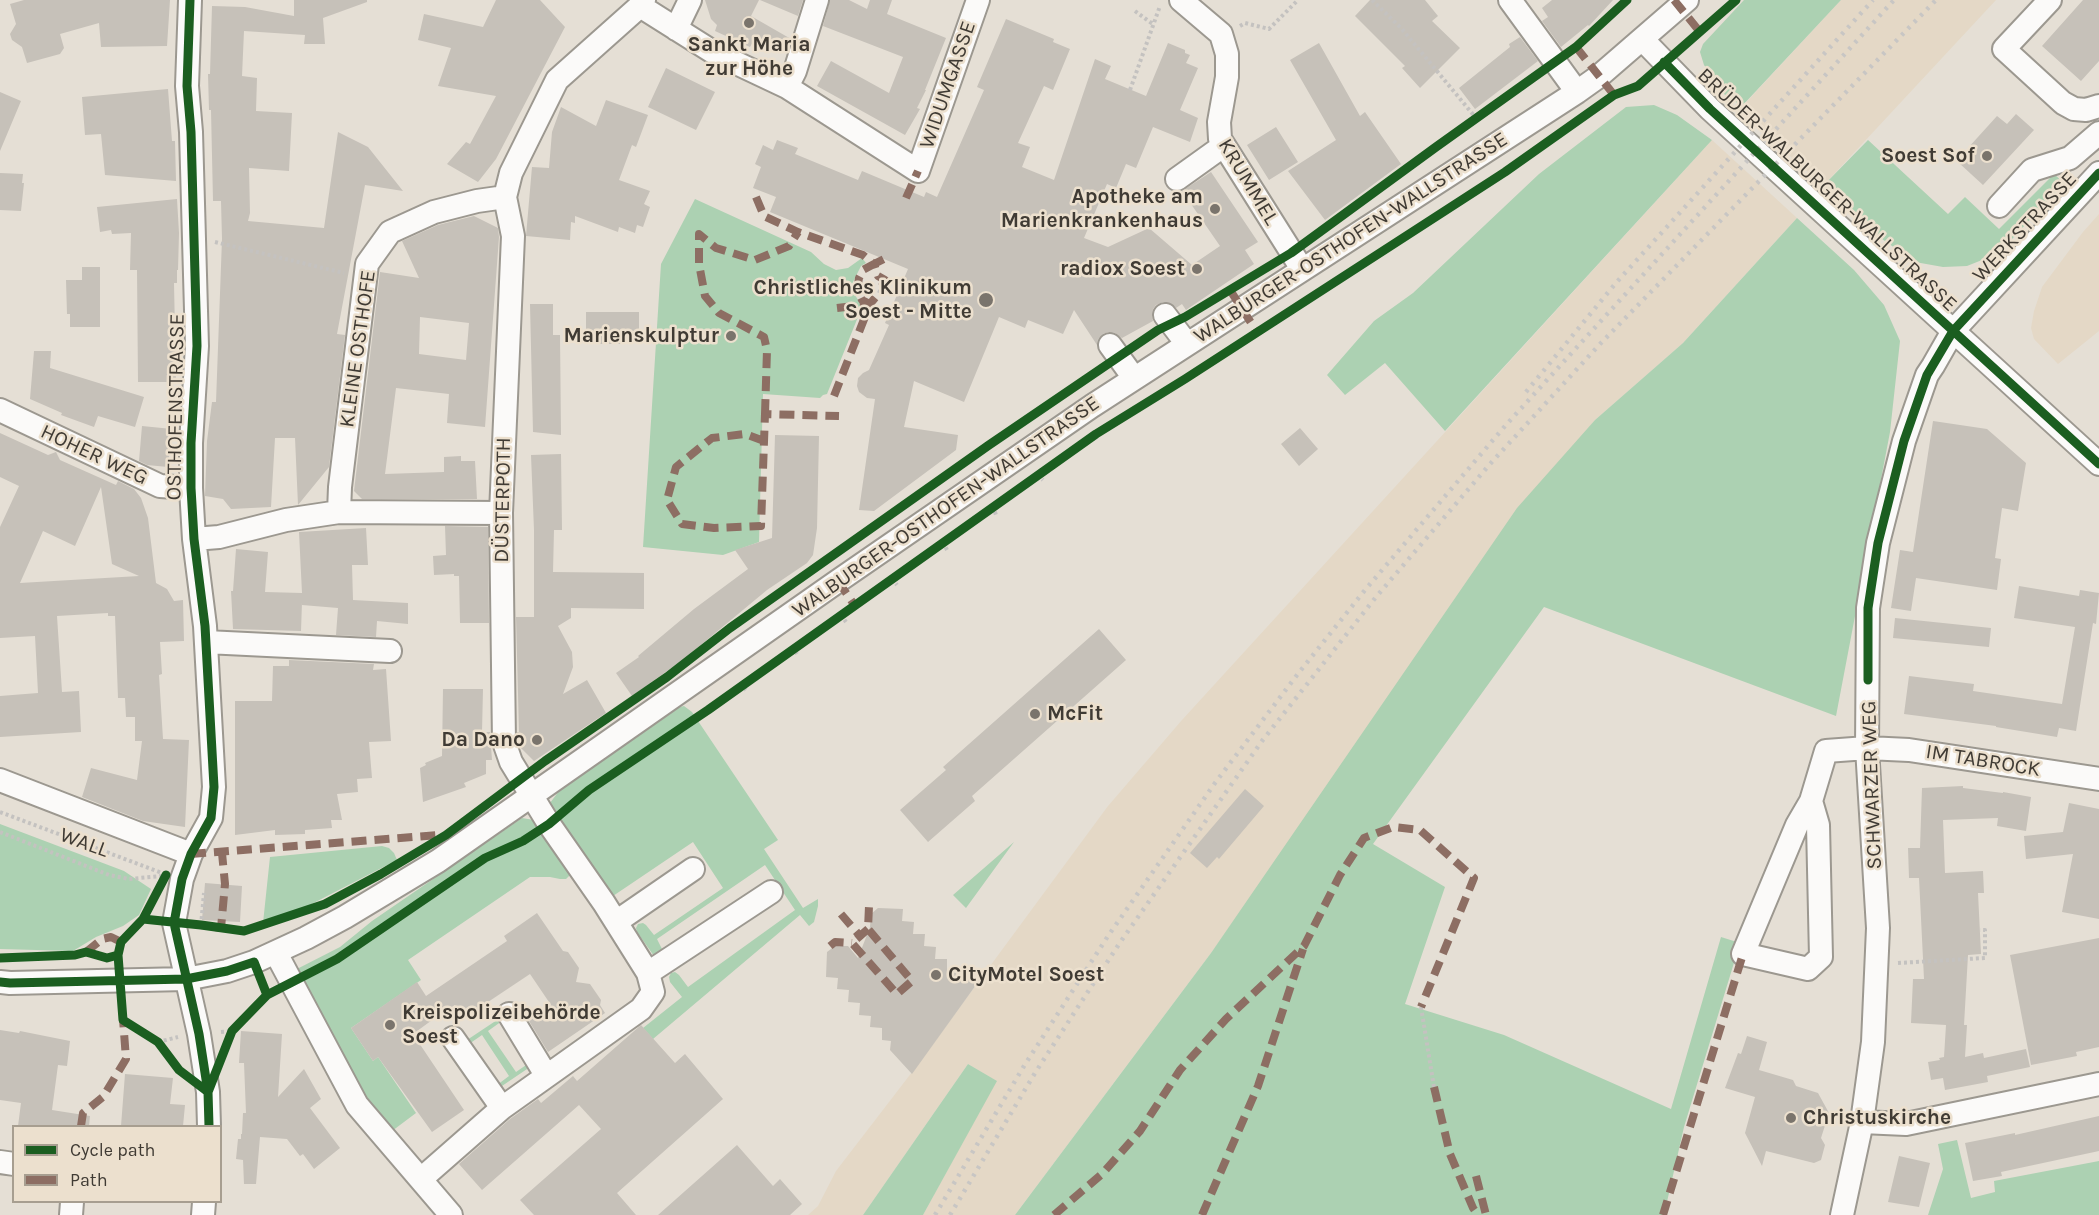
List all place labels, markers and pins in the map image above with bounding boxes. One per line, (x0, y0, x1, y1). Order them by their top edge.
marker: Sankt Maria zur Höhe (742, 16, 756, 30)
place label: Sankt Maria zur Höhe (688, 32, 810, 82)
place label: Soest Sof (1881, 143, 1975, 169)
marker: Soest Sof (1980, 149, 1994, 163)
place label: Apotheke am Marienkrankenhaus (1001, 184, 1203, 234)
marker: Apotheke am Marienkrankenhaus (1208, 202, 1222, 216)
place label: radiox Soest (1060, 256, 1185, 282)
marker: radiox Soest (1190, 262, 1204, 276)
place label: Christliches Klinikum Soest - Mitte (754, 275, 972, 325)
marker: Christliches Klinikum Soest - Mitte (977, 291, 995, 309)
place label: Marienskulptur (563, 323, 719, 349)
marker: Marienskulptur (724, 329, 738, 343)
place label: McFit (1047, 701, 1103, 727)
marker: McFit (1028, 707, 1042, 721)
place label: Da Dano (441, 727, 525, 753)
marker: Da Dano (530, 733, 544, 747)
place label: CityMotel Soest (948, 962, 1104, 988)
marker: CityMotel Soest (929, 968, 943, 982)
place label: Kreispolizeibehörde Soest (402, 1000, 601, 1050)
marker: Kreispolizeibehörde Soest (383, 1018, 397, 1032)
place label: Christuskirche (1803, 1105, 1951, 1131)
marker: Christuskirche (1784, 1111, 1798, 1125)

